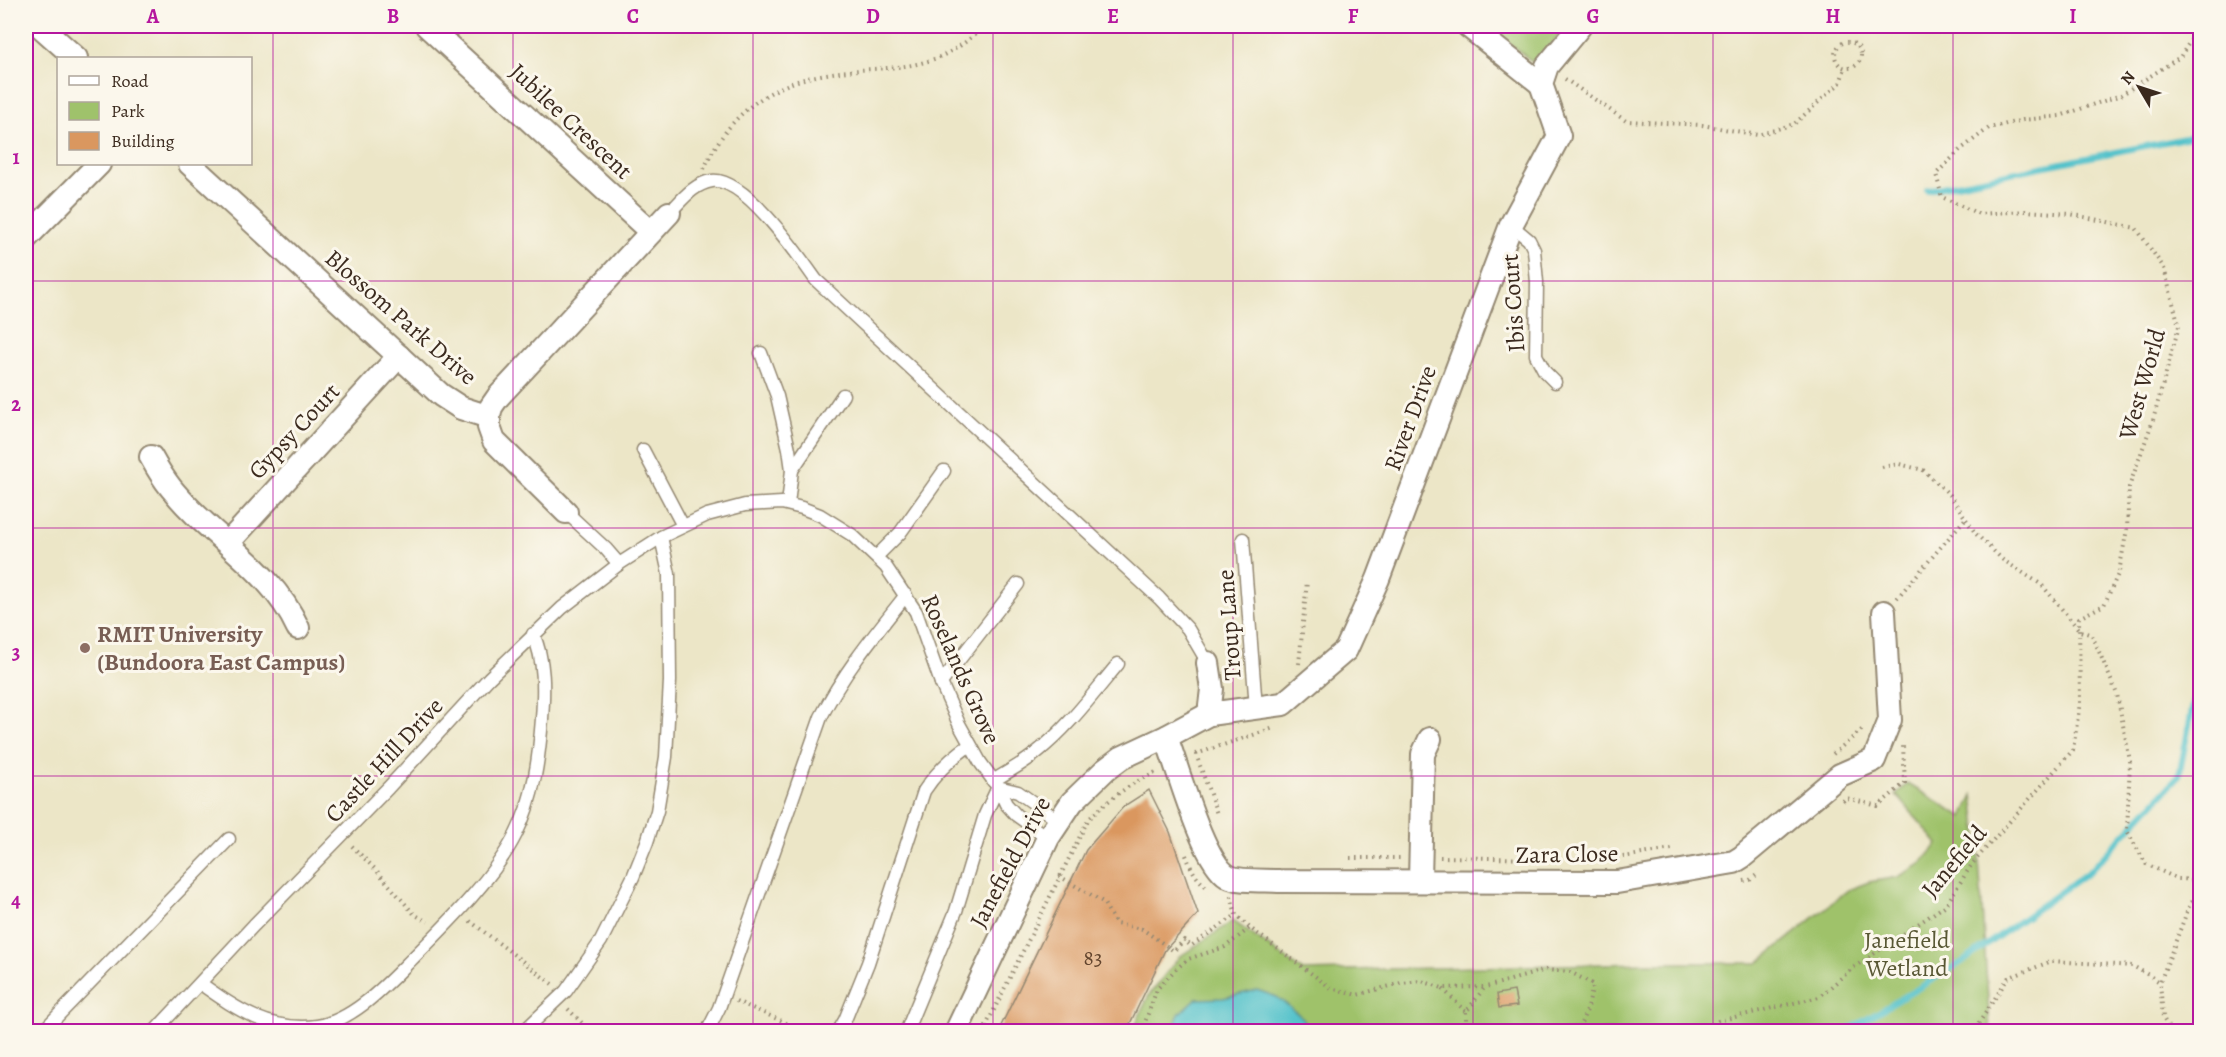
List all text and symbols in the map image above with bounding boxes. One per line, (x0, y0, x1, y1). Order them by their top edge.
text: A (146, 3, 160, 30)
text: B (387, 3, 399, 30)
text: C (627, 3, 639, 30)
text: D (866, 3, 880, 30)
text: E (1107, 3, 1119, 30)
text: F (1348, 3, 1359, 30)
text: G (1586, 3, 1600, 30)
text: H (1826, 3, 1841, 30)
text: I (2069, 3, 2077, 30)
street label: Jubilee Crescent (503, 56, 639, 186)
legend (57, 57, 252, 165)
north arrow (2109, 57, 2169, 117)
text: N (2116, 66, 2141, 90)
text: Road (111, 69, 149, 93)
text: Park (111, 99, 145, 123)
text: Building (111, 129, 175, 153)
text: 1 (12, 144, 20, 171)
street label: Blossom Park Drive (318, 242, 484, 392)
street label: Ibis Court (1494, 253, 1532, 353)
street label: West World (2111, 325, 2173, 444)
street label: River Drive (1376, 361, 1444, 475)
street label: Gypsy Court (241, 376, 347, 486)
text: 2 (11, 391, 21, 418)
street label: Troup Lane (1209, 569, 1249, 681)
street label: Roselands Grove (914, 589, 1008, 749)
place label: RMIT University (Bundoora East Campus) (97, 618, 345, 678)
text: 3 (12, 639, 20, 666)
marker: RMIT University (Bundoora East Campus) (78, 641, 92, 655)
street label: Castle Hill Drive (318, 691, 450, 829)
street label: Janefield Drive (962, 791, 1058, 933)
street label: Janefield (1914, 818, 1994, 904)
street label: Zara Close (1515, 837, 1619, 871)
text: 4 (11, 887, 21, 914)
park label: Janefield Wetland (1864, 924, 1950, 984)
house number: 83 (1084, 944, 1102, 972)

